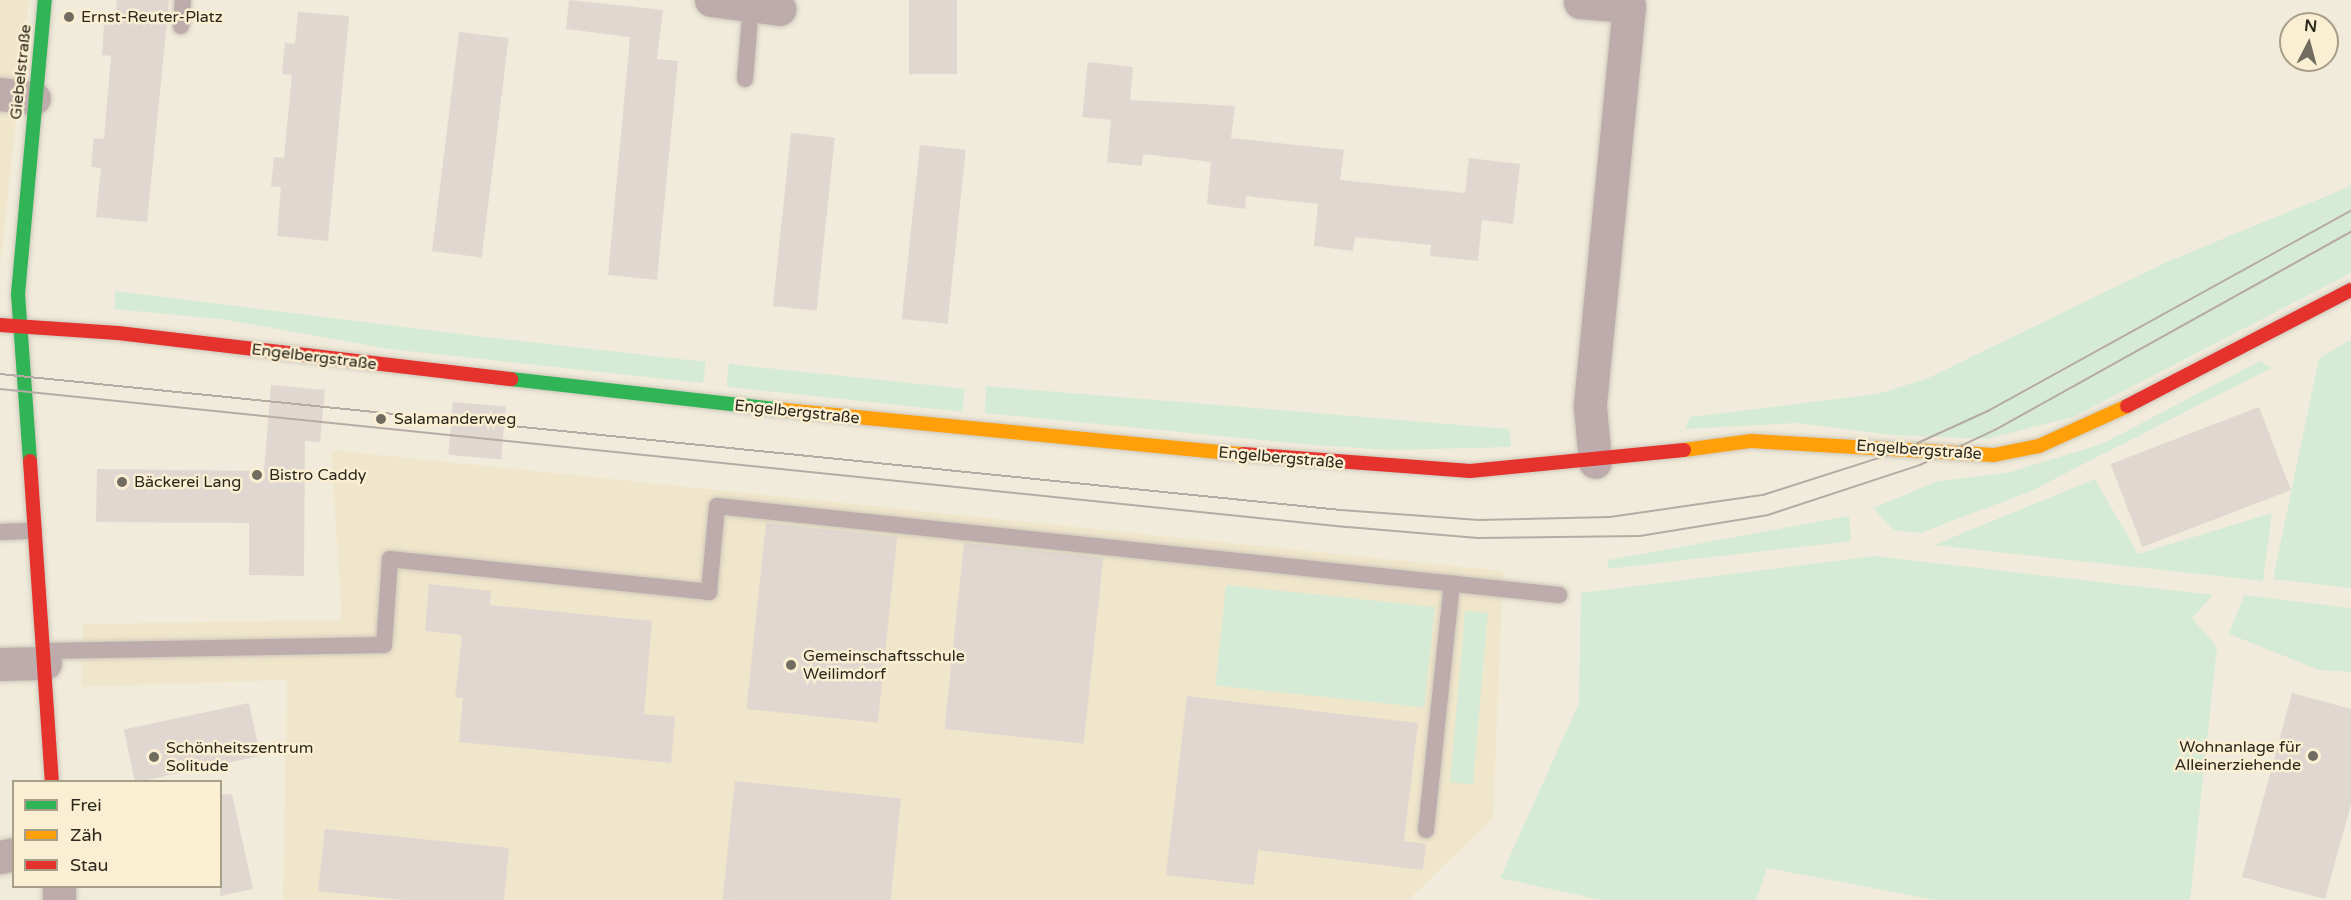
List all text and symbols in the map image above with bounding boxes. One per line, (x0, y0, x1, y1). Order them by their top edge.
place label: Ernst-Reuter-Platz (81, 7, 223, 27)
marker: Ernst-Reuter-Platz (62, 10, 76, 24)
north arrow (2279, 12, 2339, 72)
text: N (2303, 15, 2318, 37)
street label: Giebelstraße (6, 23, 36, 121)
street label: Engelbergstraße (250, 340, 378, 374)
street label: Engelbergstraße (733, 396, 861, 428)
place label: Salamanderweg (394, 409, 516, 429)
marker: Salamanderweg (372, 410, 390, 428)
street label: Engelbergstraße (1856, 436, 1982, 464)
street label: Engelbergstraße (1218, 443, 1344, 473)
place label: Bistro Caddy (269, 465, 366, 485)
marker: Bistro Caddy (250, 468, 264, 482)
place label: Bäckerei Lang (134, 472, 241, 492)
marker: Bäckerei Lang (115, 475, 129, 489)
place label: Gemeinschaftsschule Weilimdorf (803, 646, 965, 684)
marker: Gemeinschaftsschule Weilimdorf (784, 658, 798, 672)
place label: Wohnanlage für Alleinerziehende (2175, 737, 2301, 775)
place label: Schönheitszentrum Solitude (166, 738, 313, 776)
marker: Wohnanlage für Alleinerziehende (2306, 749, 2320, 763)
marker: Schönheitszentrum Solitude (147, 750, 161, 764)
legend (12, 780, 222, 888)
text: Frei (70, 794, 102, 816)
text: Zäh (70, 824, 103, 846)
text: Stau (70, 854, 109, 876)

